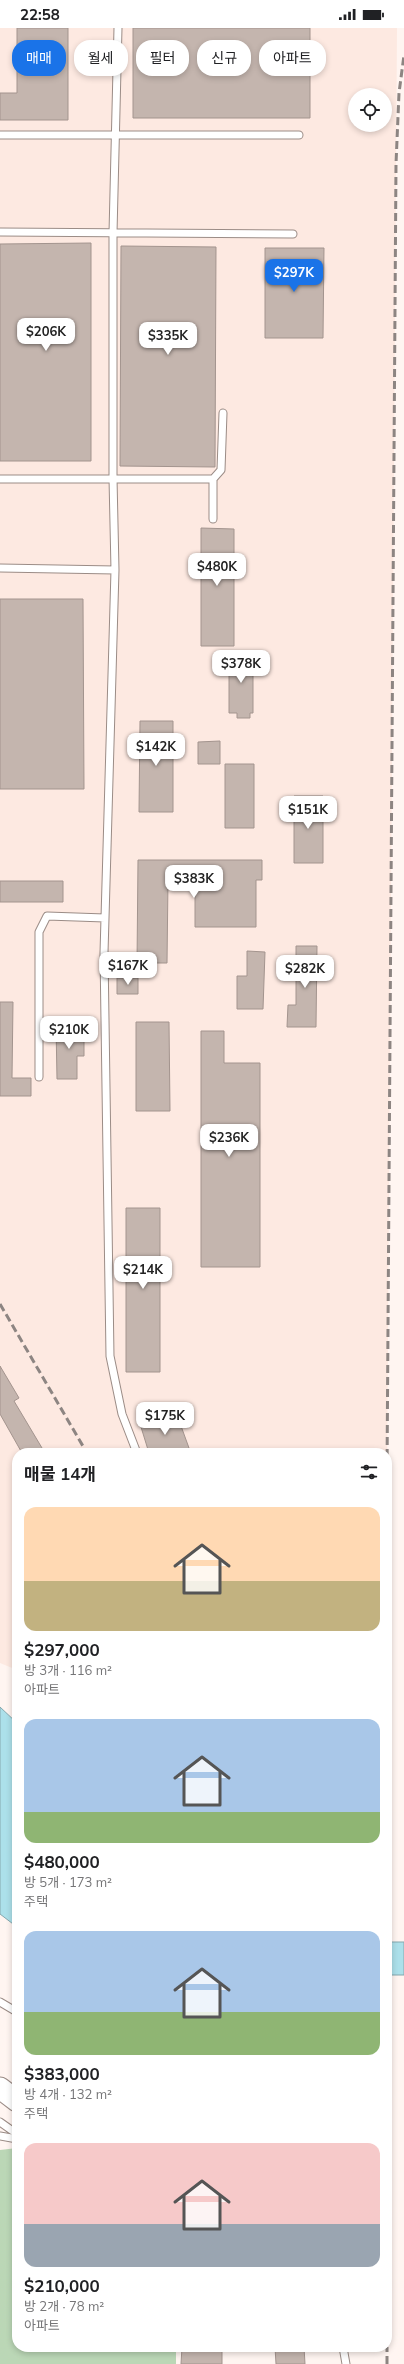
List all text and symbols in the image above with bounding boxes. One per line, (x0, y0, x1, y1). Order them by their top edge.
text: 22:58 (20, 5, 60, 24)
chip: 매매 (12, 40, 66, 76)
chip: 월세 (74, 40, 128, 76)
chip: 필터 (136, 40, 189, 76)
chip: 신규 (197, 40, 251, 76)
chip: 아파트 (259, 40, 326, 76)
map controls (348, 88, 392, 132)
button: locate (348, 88, 392, 132)
pin: $297K (266, 259, 322, 293)
text: $297K (274, 264, 314, 280)
pin: $206K (18, 318, 74, 352)
pin: $335K (140, 322, 196, 356)
text: $206K (26, 323, 66, 339)
text: $335K (148, 327, 188, 343)
pin: $480K (189, 553, 245, 587)
text: $480K (197, 558, 237, 574)
pin: $378K (213, 650, 269, 684)
text: $378K (221, 655, 261, 671)
pin: $142K (128, 733, 184, 767)
text: $142K (136, 738, 176, 754)
pin: $151K (280, 796, 336, 830)
text: $151K (288, 801, 328, 817)
pin: $383K (166, 865, 222, 899)
text: $383K (174, 870, 214, 886)
pin: $167K (100, 952, 156, 986)
pin: $282K (277, 955, 333, 989)
text: $167K (108, 957, 148, 973)
text: $282K (285, 960, 325, 976)
pin: $210K (41, 1016, 97, 1050)
text: $210K (49, 1021, 89, 1037)
pin: $236K (201, 1124, 257, 1158)
text: $236K (209, 1129, 249, 1145)
pin: $214K (115, 1256, 171, 1290)
text: $214K (123, 1261, 163, 1277)
pin: $175K (137, 1402, 193, 1436)
text: $175K (145, 1407, 185, 1423)
icon: filters (358, 1461, 380, 1483)
text: 매물 14개 (24, 1463, 96, 1484)
icon: home (166, 1533, 238, 1605)
text: $297,000 (24, 1639, 100, 1660)
text: 방 3개 · 116 m² (24, 1662, 112, 1678)
text: 아파트 (24, 1681, 60, 1697)
icon: home (166, 1745, 238, 1817)
text: $480,000 (24, 1851, 100, 1872)
text: 방 5개 · 173 m² (24, 1874, 112, 1890)
text: 주택 (24, 1893, 48, 1909)
icon: home (166, 1957, 238, 2029)
text: $383,000 (24, 2063, 100, 2084)
text: 방 4개 · 132 m² (24, 2086, 112, 2102)
text: 주택 (24, 2105, 48, 2121)
icon: home (166, 2169, 238, 2241)
text: $210,000 (24, 2275, 100, 2296)
text: 방 2개 · 78 m² (24, 2298, 104, 2314)
text: 아파트 (24, 2317, 60, 2333)

